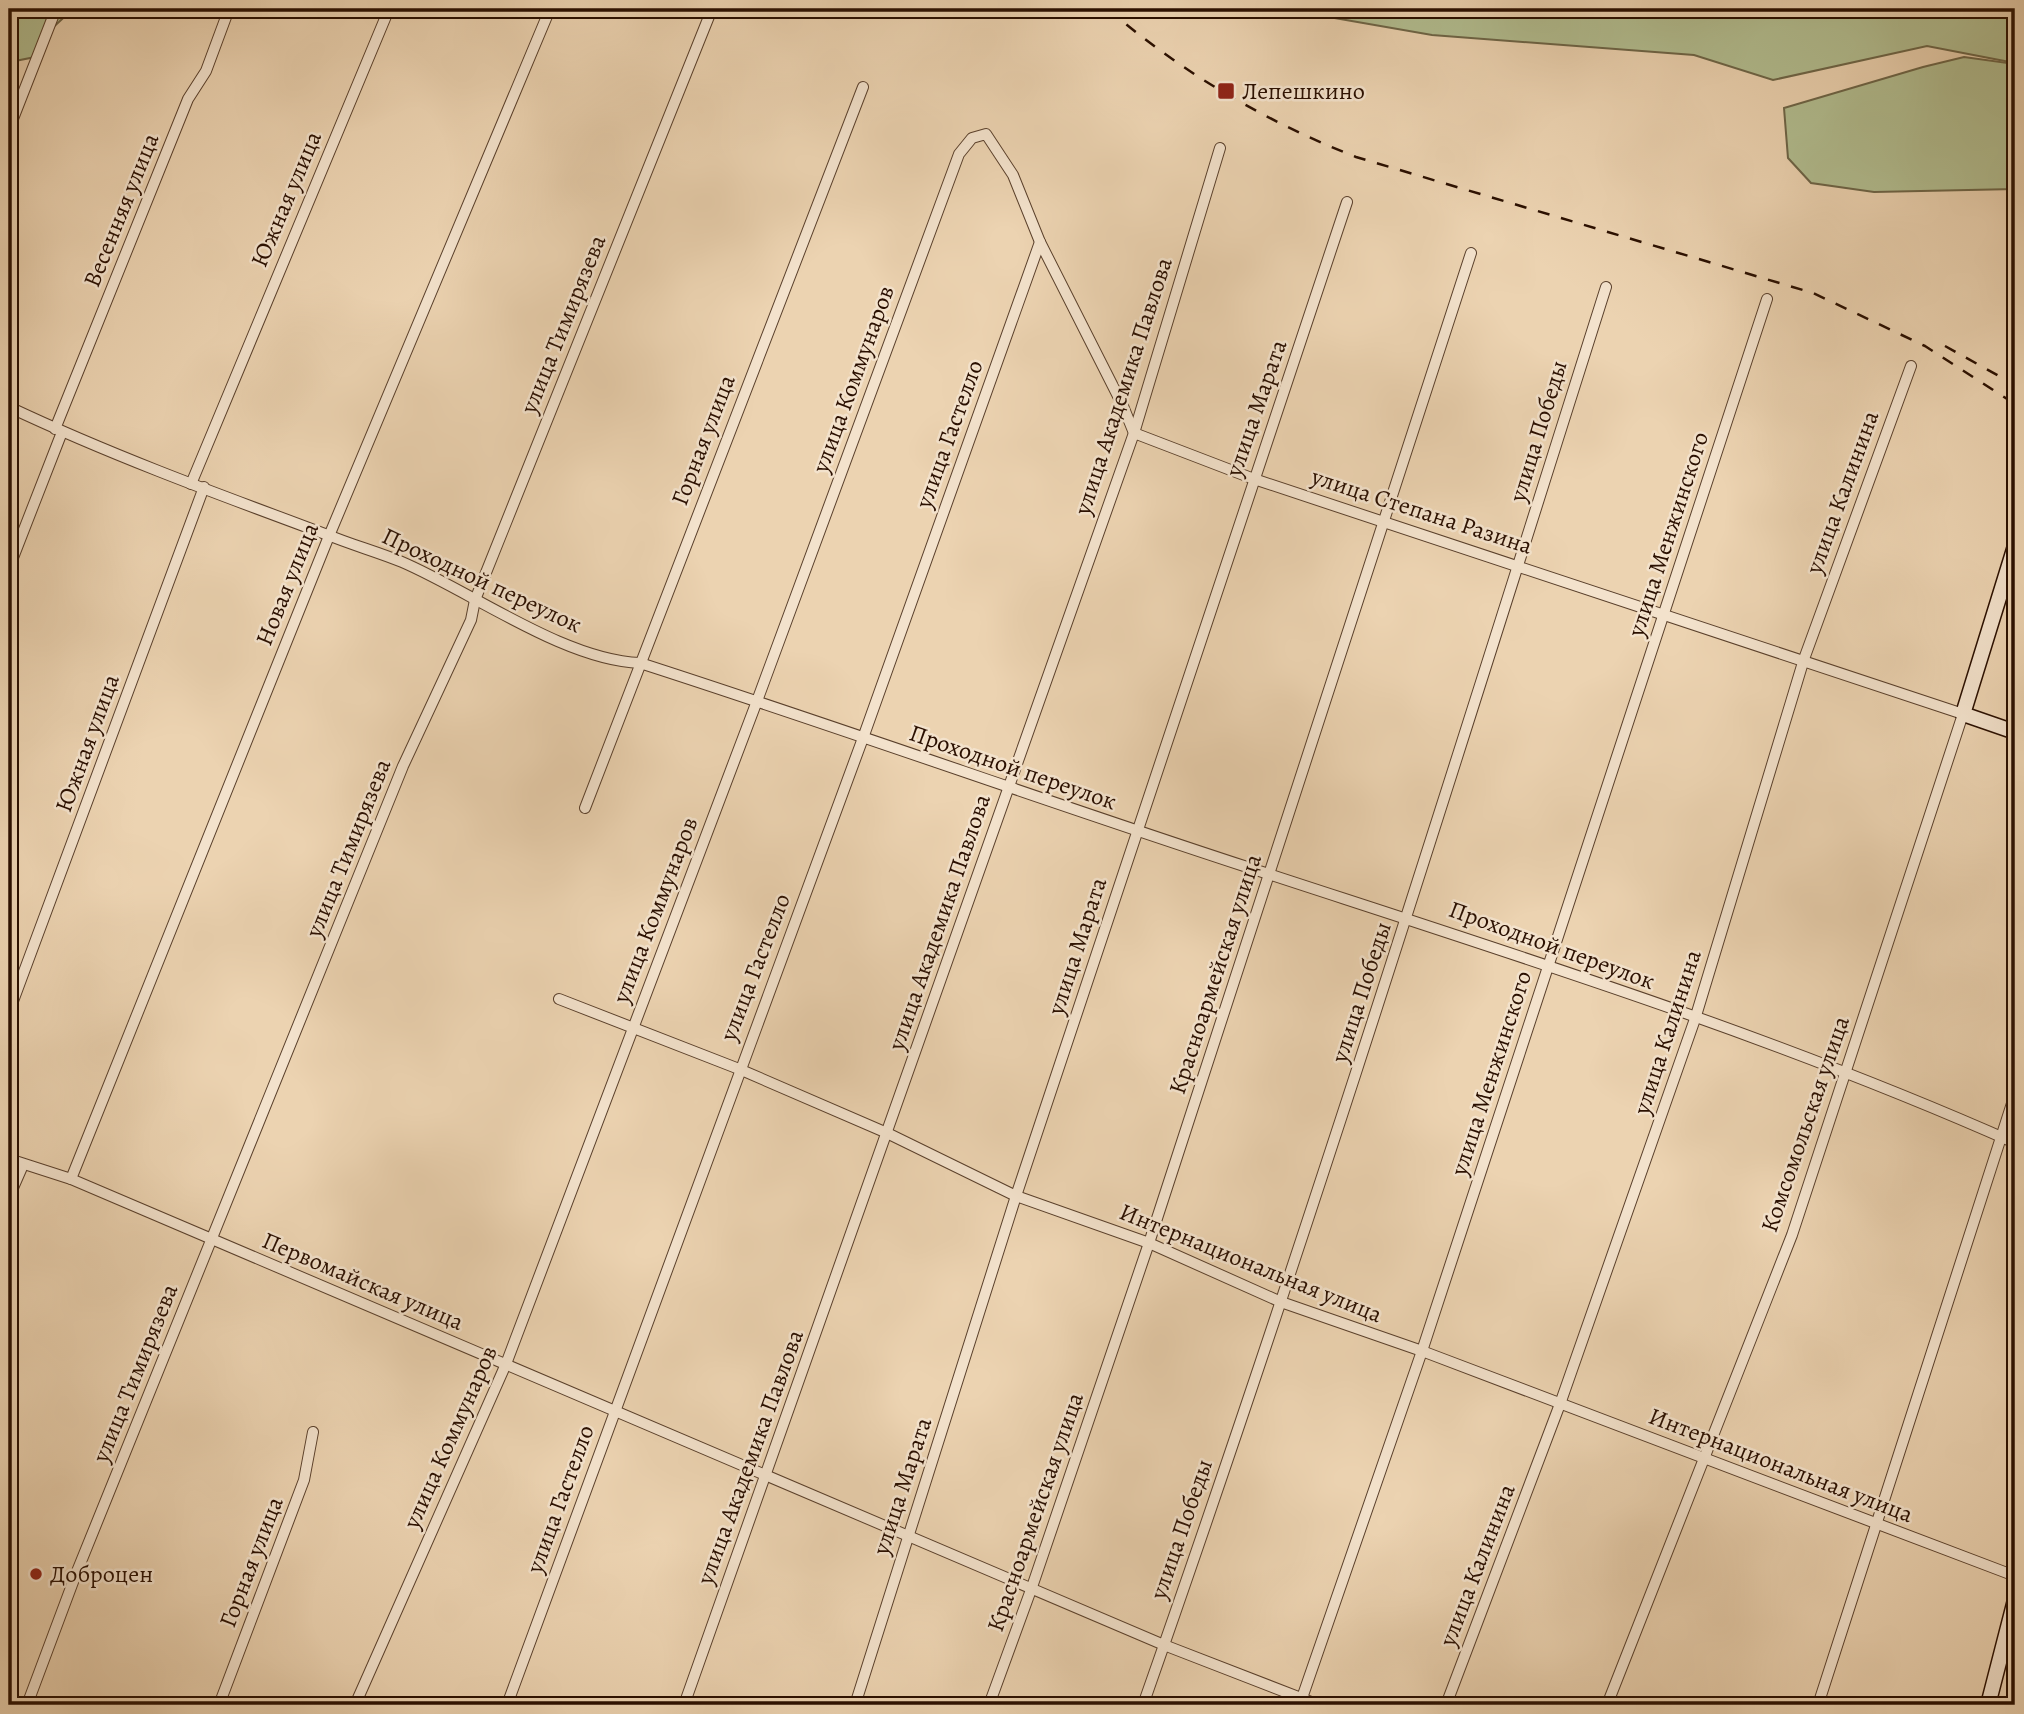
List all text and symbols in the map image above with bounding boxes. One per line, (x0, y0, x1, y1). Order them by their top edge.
place label: Лепешкино (1242, 75, 1365, 107)
marker: Лепешкино (1216, 81, 1236, 101)
street label: Южная улица (243, 126, 329, 272)
street label: Весенняя улица (76, 128, 166, 292)
street label: улица Тимирязева (512, 230, 613, 419)
street label: улица Академика Павлова (1066, 253, 1180, 520)
street label: улица Коммунаров (804, 281, 902, 478)
street label: улица Марата (1217, 335, 1294, 482)
street label: улица Гастелло (907, 355, 991, 513)
street label: улица Победы (1501, 356, 1575, 506)
street label: Горная улица (663, 370, 743, 510)
street label: улица Калинина (1797, 406, 1886, 579)
street label: улица Менжинского (1619, 428, 1716, 641)
street label: улица Степана Разина (1307, 460, 1536, 562)
street label: Новая улица (248, 518, 326, 650)
street label: Проходной переулок (377, 520, 587, 640)
street label: Южная улица (47, 670, 127, 816)
street label: Проходной переулок (905, 717, 1121, 817)
street label: улица Тимирязева (297, 754, 398, 943)
street label: улица Академика Павлова (880, 790, 998, 1055)
street label: улица Коммунаров (604, 812, 705, 1009)
street label: Красноармейская улица (1161, 850, 1269, 1098)
street label: улица Марата (1039, 873, 1114, 1020)
street label: улица Гастелло (712, 889, 798, 1046)
street label: Проходной переулок (1445, 893, 1659, 997)
street label: улица Победы (1323, 918, 1399, 1067)
street label: улица Калинина (1625, 946, 1709, 1119)
street label: улица Менжинского (1442, 967, 1539, 1180)
street label: Комсомольская улица (1753, 1012, 1857, 1236)
street label: Интернациональная улица (1115, 1196, 1387, 1330)
street label: Первомайская улица (257, 1224, 469, 1338)
street label: улица Тимирязева (84, 1279, 185, 1468)
street label: улица Академика Павлова (689, 1325, 811, 1590)
street label: улица Коммунаров (395, 1341, 505, 1534)
street label: Красноармейская улица (979, 1388, 1091, 1636)
street label: Интернациональная улица (1644, 1400, 1918, 1530)
street label: улица Марата (864, 1413, 939, 1560)
street label: улица Гастелло (518, 1420, 602, 1578)
street label: улица Победы (1142, 1455, 1220, 1604)
street label: улица Калинина (1431, 1479, 1523, 1652)
street label: Горная улица (211, 1492, 291, 1632)
place label: Доброцен (50, 1558, 153, 1590)
marker: Доброцен (28, 1566, 44, 1582)

